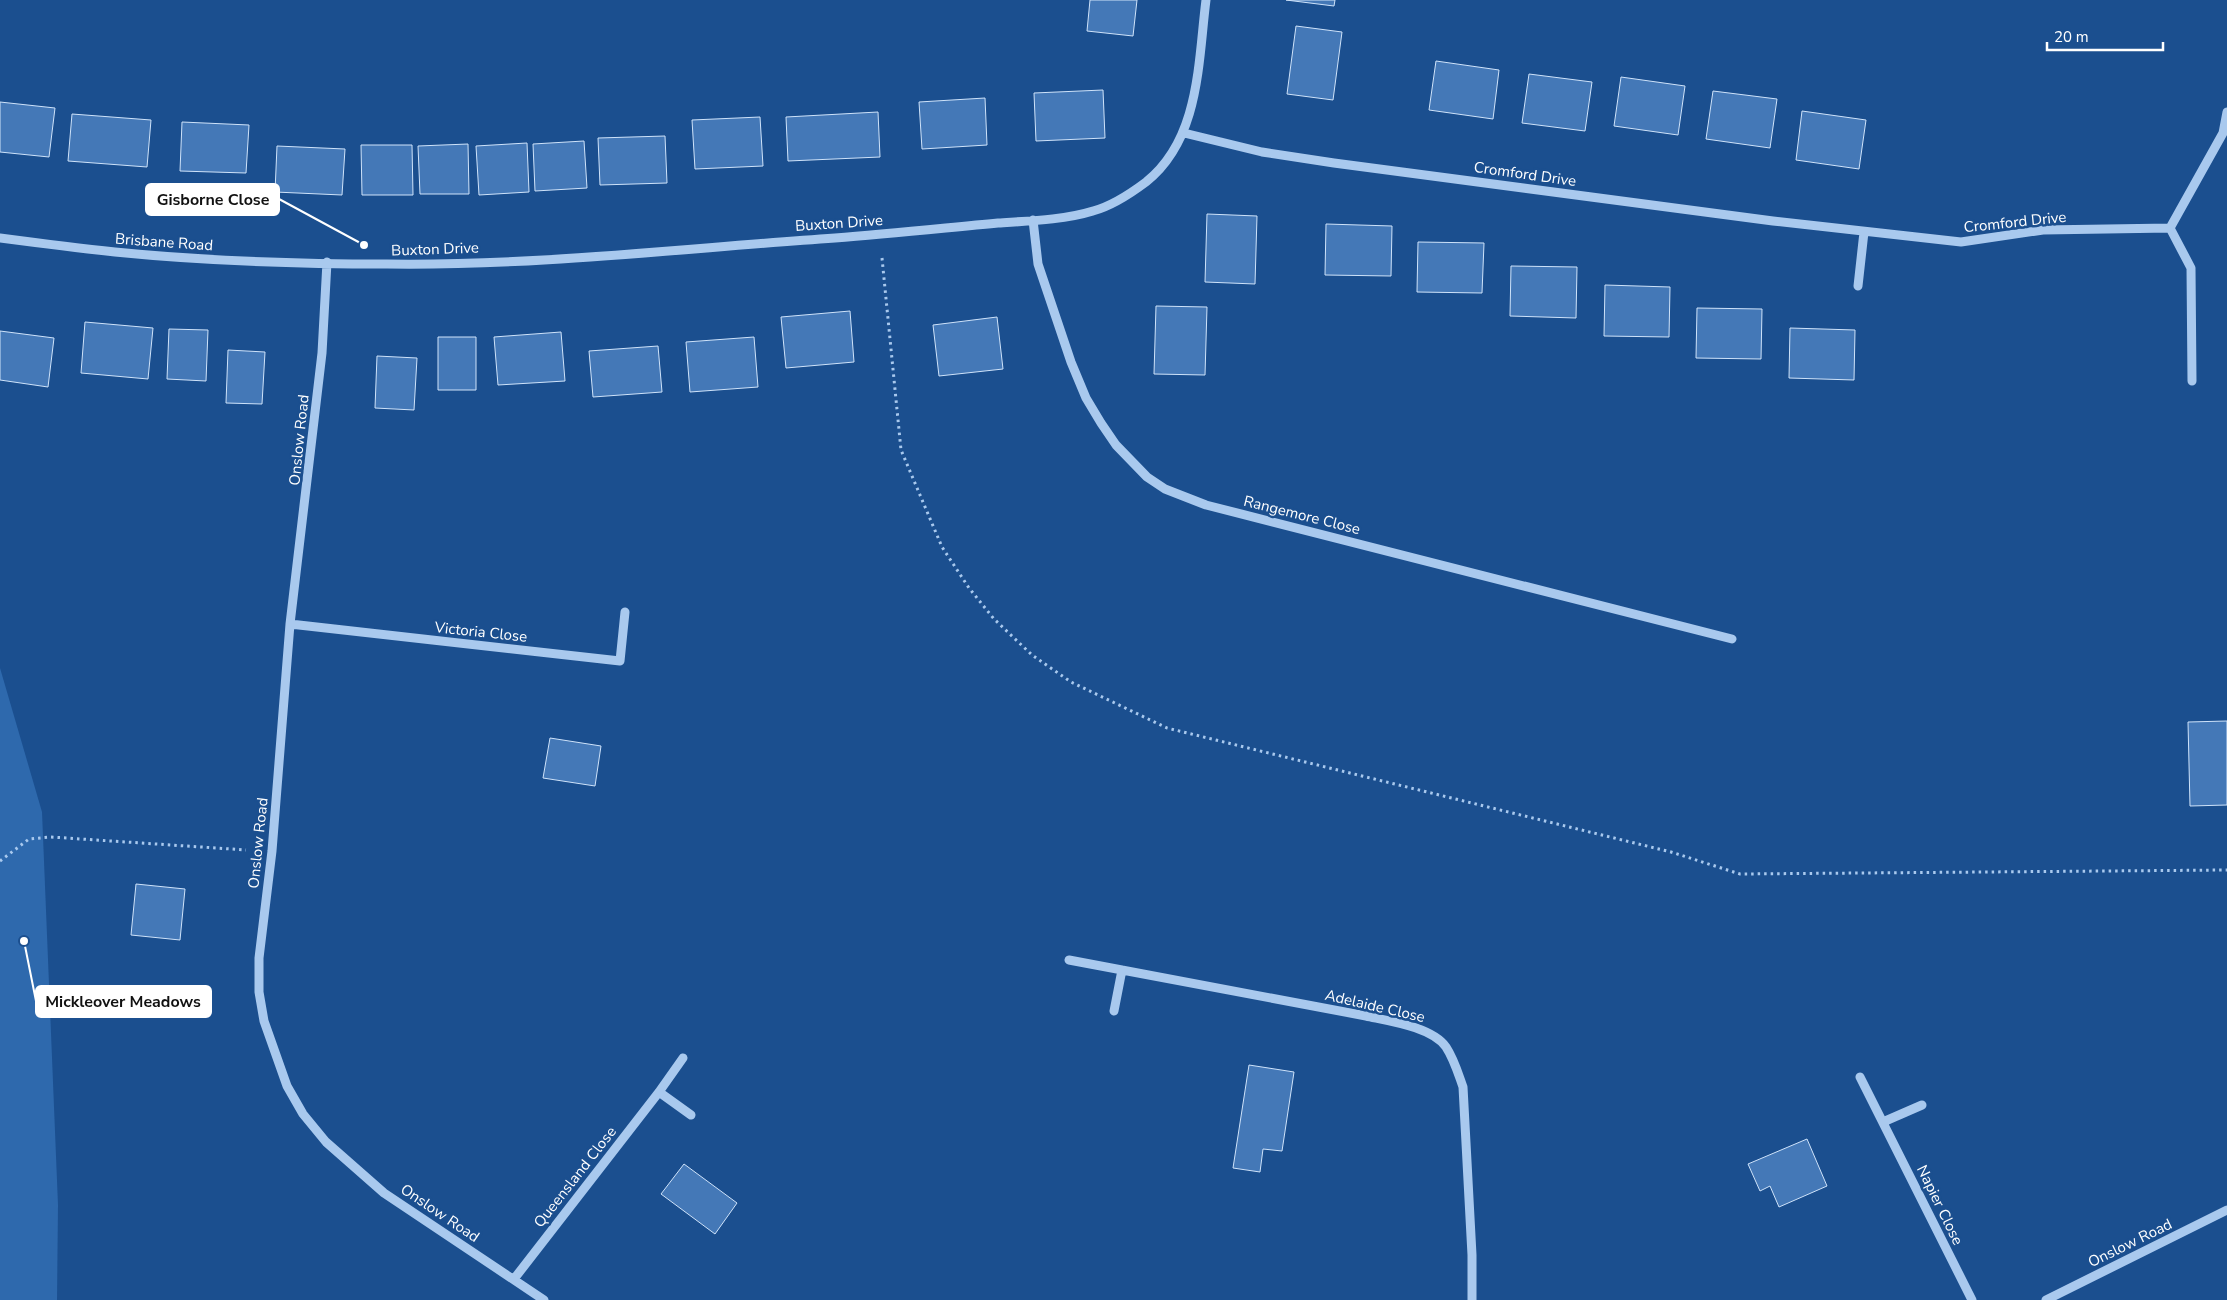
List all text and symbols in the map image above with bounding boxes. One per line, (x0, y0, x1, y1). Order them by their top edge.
scale bar (2047, 20, 2163, 52)
text: 20 m (2054, 27, 2089, 47)
street label: Cromford Drive (1473, 157, 1577, 191)
callout: Gisborne Close (146, 184, 279, 215)
text: Gisborne Close (157, 189, 270, 211)
street label: Cromford Drive (1963, 207, 2067, 237)
street label: Buxton Drive (794, 210, 884, 236)
street label: Brisbane Road (114, 229, 214, 255)
street label: Buxton Drive (391, 237, 479, 261)
street label: Onslow Road (284, 394, 314, 486)
street label: Rangemore Close (1242, 491, 1362, 539)
street label: Victoria Close (433, 617, 528, 647)
street label: Onslow Road (243, 797, 273, 889)
street label: Adelaide Close (1323, 985, 1427, 1027)
callout: Mickleover Meadows (36, 986, 211, 1017)
text: Mickleover Meadows (45, 991, 201, 1013)
street label: Queensland Close (529, 1122, 621, 1232)
street label: Napier Close (1912, 1162, 1968, 1248)
street label: Onslow Road (397, 1179, 483, 1247)
street label: Onslow Road (2085, 1214, 2175, 1272)

